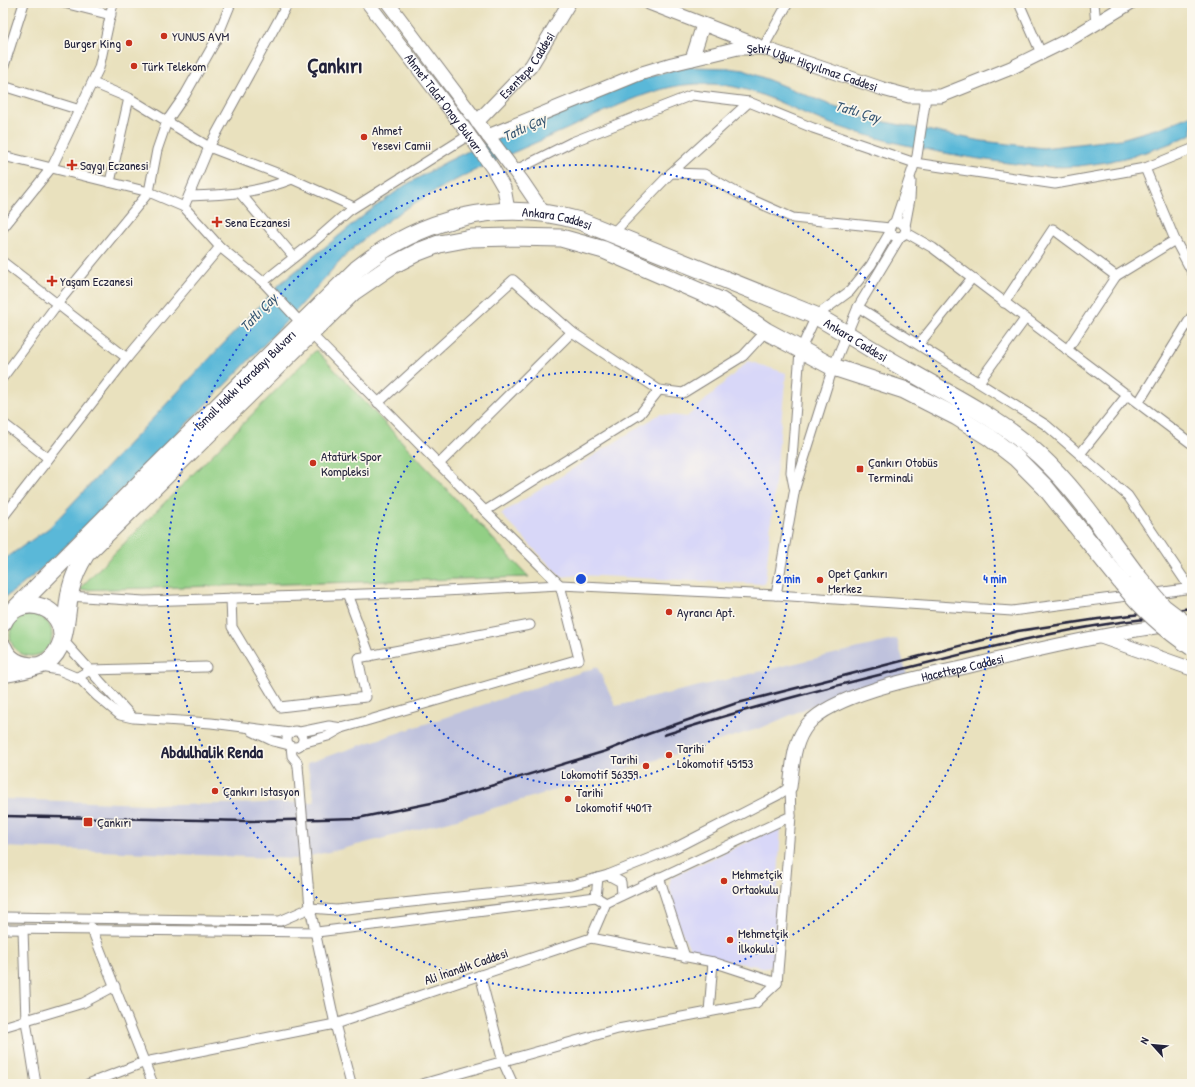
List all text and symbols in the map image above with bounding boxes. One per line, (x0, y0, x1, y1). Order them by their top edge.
place label: YUNUS AVM (172, 27, 230, 45)
street label: Esentepe Caddesi (495, 28, 559, 103)
marker: YUNUS AVM (159, 31, 169, 41)
place label: Burger King (64, 34, 121, 52)
marker: Burger King (124, 38, 134, 48)
street label: Şehit Uğur Hiçyılmaz Caddesi (747, 39, 880, 96)
street label: Ahmet Talat Onay Bulvarı (401, 50, 488, 157)
district label: Çankırı (307, 51, 363, 80)
place label: Türk Telekom (142, 57, 206, 75)
marker: Türk Telekom (129, 61, 139, 71)
water label: Tatlı Çay (833, 96, 885, 128)
water label: Tatlı Çay (499, 108, 551, 146)
place label: Ahmet Yesevi Camii (372, 121, 431, 154)
marker: Ahmet Yesevi Camii (359, 132, 369, 142)
place label: Saygı Eczanesi (80, 156, 149, 174)
marker: Saygı Eczanesi (67, 160, 77, 170)
street label: Ankara Caddesi (521, 203, 595, 234)
place label: Sena Eczanesi (225, 213, 291, 231)
marker: Sena Eczanesi (212, 217, 222, 227)
place label: Yaşam Eczanesi (60, 272, 133, 290)
marker: Yaşam Eczanesi (47, 276, 57, 286)
water label: Tatlı Çay (235, 287, 283, 336)
street label: Ankara Caddesi (821, 313, 891, 366)
street label: İsmail Hakkı Karadayı Bulvarı (190, 325, 300, 434)
place label: Atatürk Spor Kompleksi (321, 447, 382, 480)
place label: Çankırı Otobüs Terminali (868, 453, 938, 486)
marker: Atatürk Spor Kompleksi (308, 458, 318, 468)
marker: Çankırı Otobüs Terminali (855, 464, 865, 474)
place label: Opet Çankırı Merkez (828, 564, 888, 597)
text: 2 min (776, 570, 801, 587)
text: 4 min (983, 570, 1007, 587)
centre of rings (574, 572, 588, 586)
marker: Opet Çankırı Merkez (815, 575, 825, 585)
place label: Ayrancı Apt. (677, 603, 735, 621)
marker: Ayrancı Apt. (664, 607, 674, 617)
street label: Hacettepe Caddesi (919, 649, 1006, 686)
place label: Tarihi Lokomotif 45153 (677, 739, 753, 772)
district label: Abdulhalik Renda (161, 740, 263, 763)
place label: Tarihi Lokomotif 56359 (561, 750, 638, 783)
marker: Tarihi Lokomotif 45153 (664, 750, 674, 760)
marker: Tarihi Lokomotif 56359 (641, 761, 651, 771)
place label: Çankırı Istasyon (223, 782, 300, 800)
place label: Tarihi Lokomotif 44017 (576, 783, 653, 816)
marker: Çankırı Istasyon (210, 786, 220, 796)
marker: Tarihi Lokomotif 44017 (563, 794, 573, 804)
place label: Çankırı (97, 813, 131, 831)
marker: Çankırı (82, 816, 94, 828)
place label: Mehmetçik Ortaokulu (732, 865, 783, 898)
marker: Mehmetçik Ortaokulu (719, 876, 729, 886)
place label: Mehmetçik İlkokulu (738, 924, 789, 957)
marker: Mehmetçik İlkokulu (725, 935, 735, 945)
street label: Ali İnandık Caddesi (422, 943, 510, 989)
north arrow (1133, 1025, 1173, 1065)
text: N (1137, 1035, 1152, 1046)

